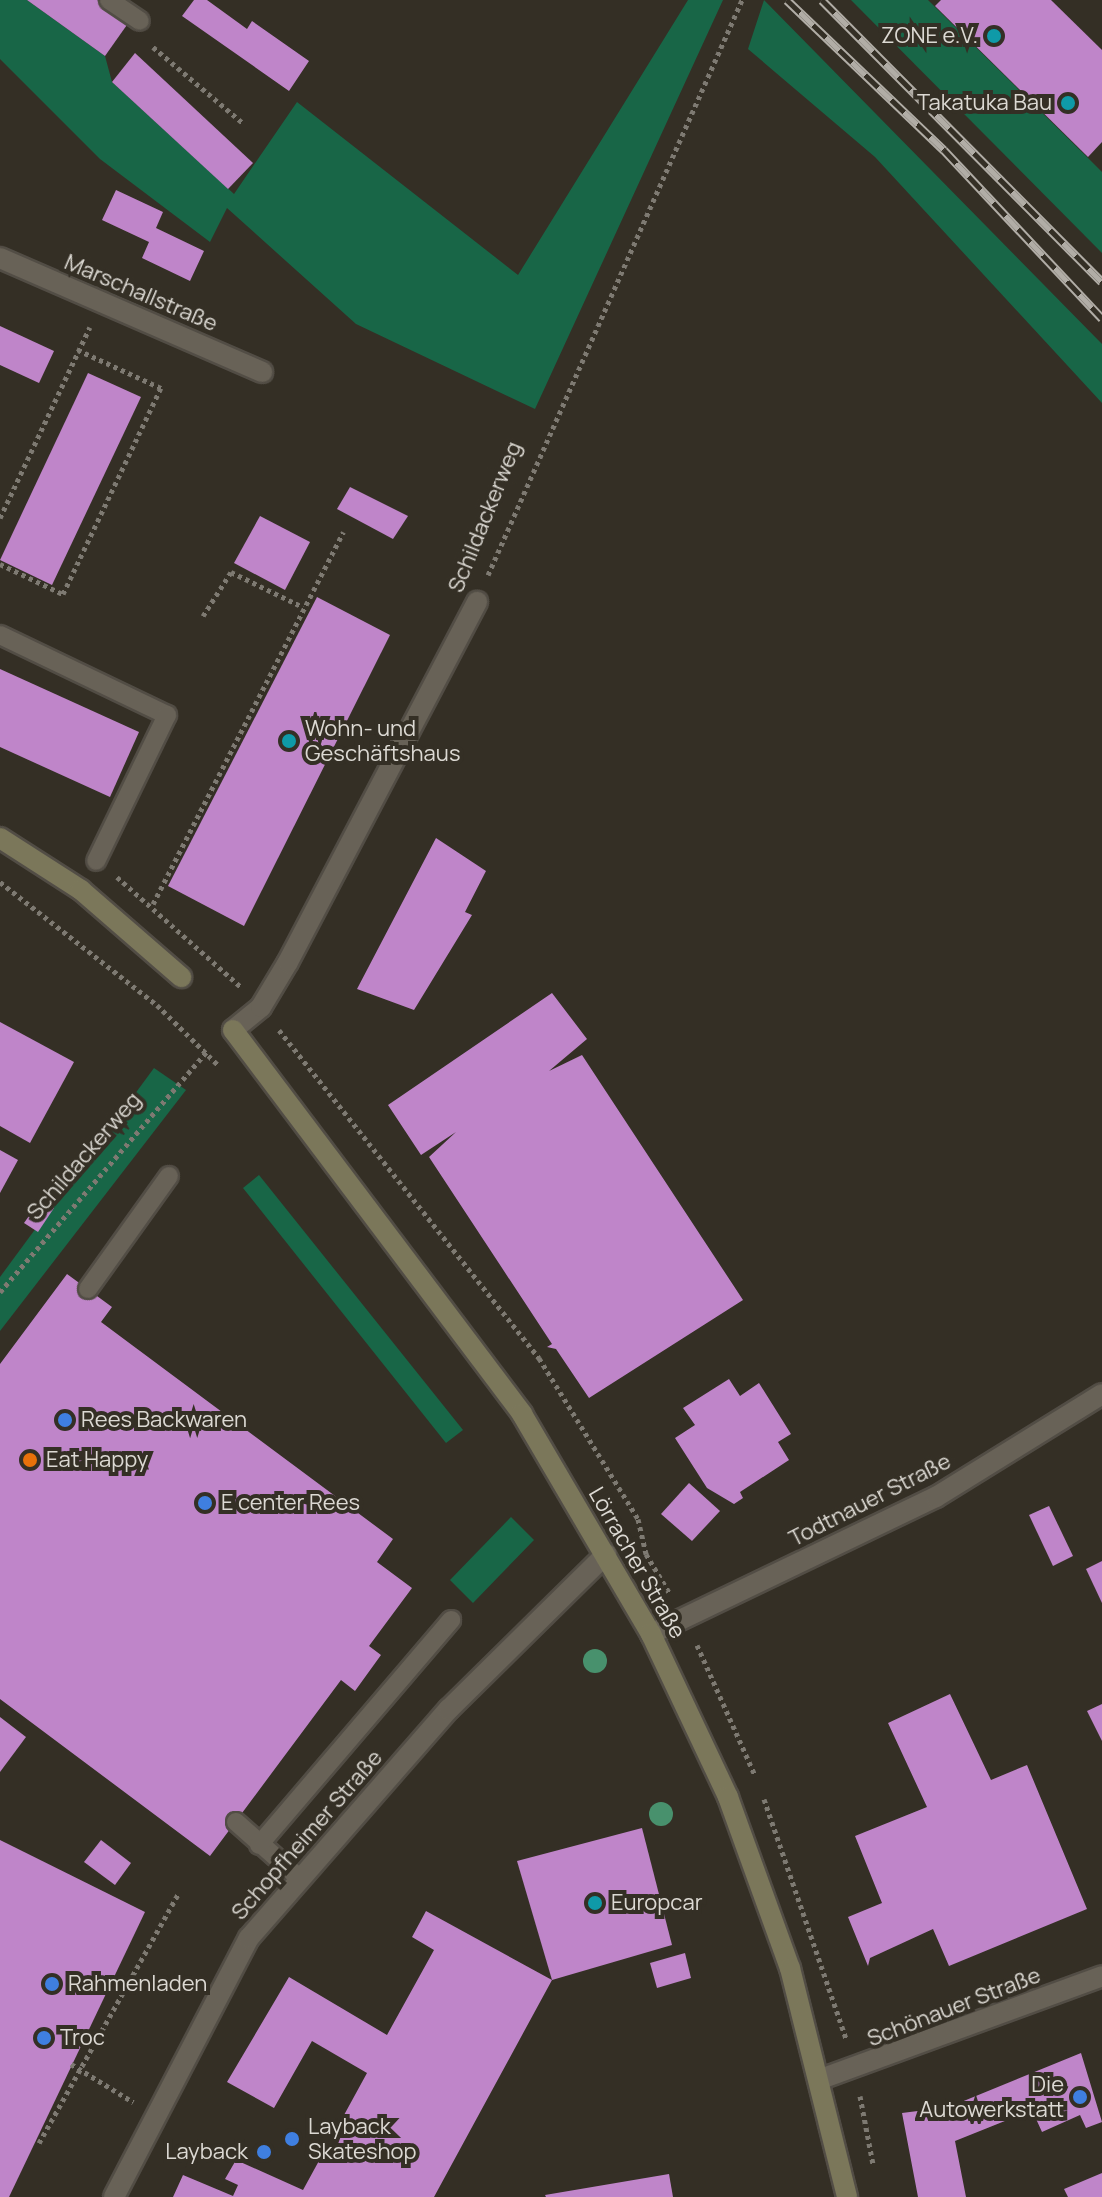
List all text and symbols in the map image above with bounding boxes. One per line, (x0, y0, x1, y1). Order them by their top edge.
place label: ZONE e.V. (881, 23, 978, 49)
marker: ZONE e.V. (985, 27, 1003, 45)
place label: Takatuka Bau (917, 90, 1052, 116)
marker: Takatuka Bau (1059, 94, 1077, 112)
street label: Marschallstraße (61, 249, 221, 337)
street label: Schildackerweg (443, 438, 527, 596)
place label: Wohn- und Geschäftshaus (305, 715, 460, 766)
marker: Wohn- und Geschäftshaus (280, 732, 298, 750)
street label: Schildackerweg (21, 1087, 147, 1225)
place label: Rees Backwaren (81, 1407, 247, 1433)
marker: Rees Backwaren (56, 1411, 74, 1429)
place label: Eat Happy (46, 1447, 148, 1473)
street label: Todtnauer Straße (785, 1448, 955, 1552)
marker: Eat Happy (21, 1451, 39, 1469)
street label: Lörracher Straße (583, 1483, 691, 1643)
place label: E center Rees (221, 1490, 360, 1516)
marker: E center Rees (196, 1494, 214, 1512)
street label: Schopfheimer Straße (226, 1745, 388, 1925)
place label: Europcar (611, 1890, 703, 1916)
marker: Europcar (586, 1894, 604, 1912)
street label: Schönauer Straße (864, 1962, 1044, 2052)
place label: Rahmenladen (68, 1971, 207, 1997)
marker: Rahmenladen (43, 1975, 61, 1993)
place label: Troc (60, 2025, 105, 2051)
marker: Troc (35, 2029, 53, 2047)
place label: Die Autowerkstatt (919, 2071, 1064, 2122)
marker: Die Autowerkstatt (1071, 2088, 1089, 2106)
place label: Layback Skateshop (308, 2113, 417, 2164)
marker: Layback Skateshop (283, 2130, 301, 2148)
place label: Layback (165, 2139, 248, 2165)
marker: Layback (255, 2143, 273, 2161)

